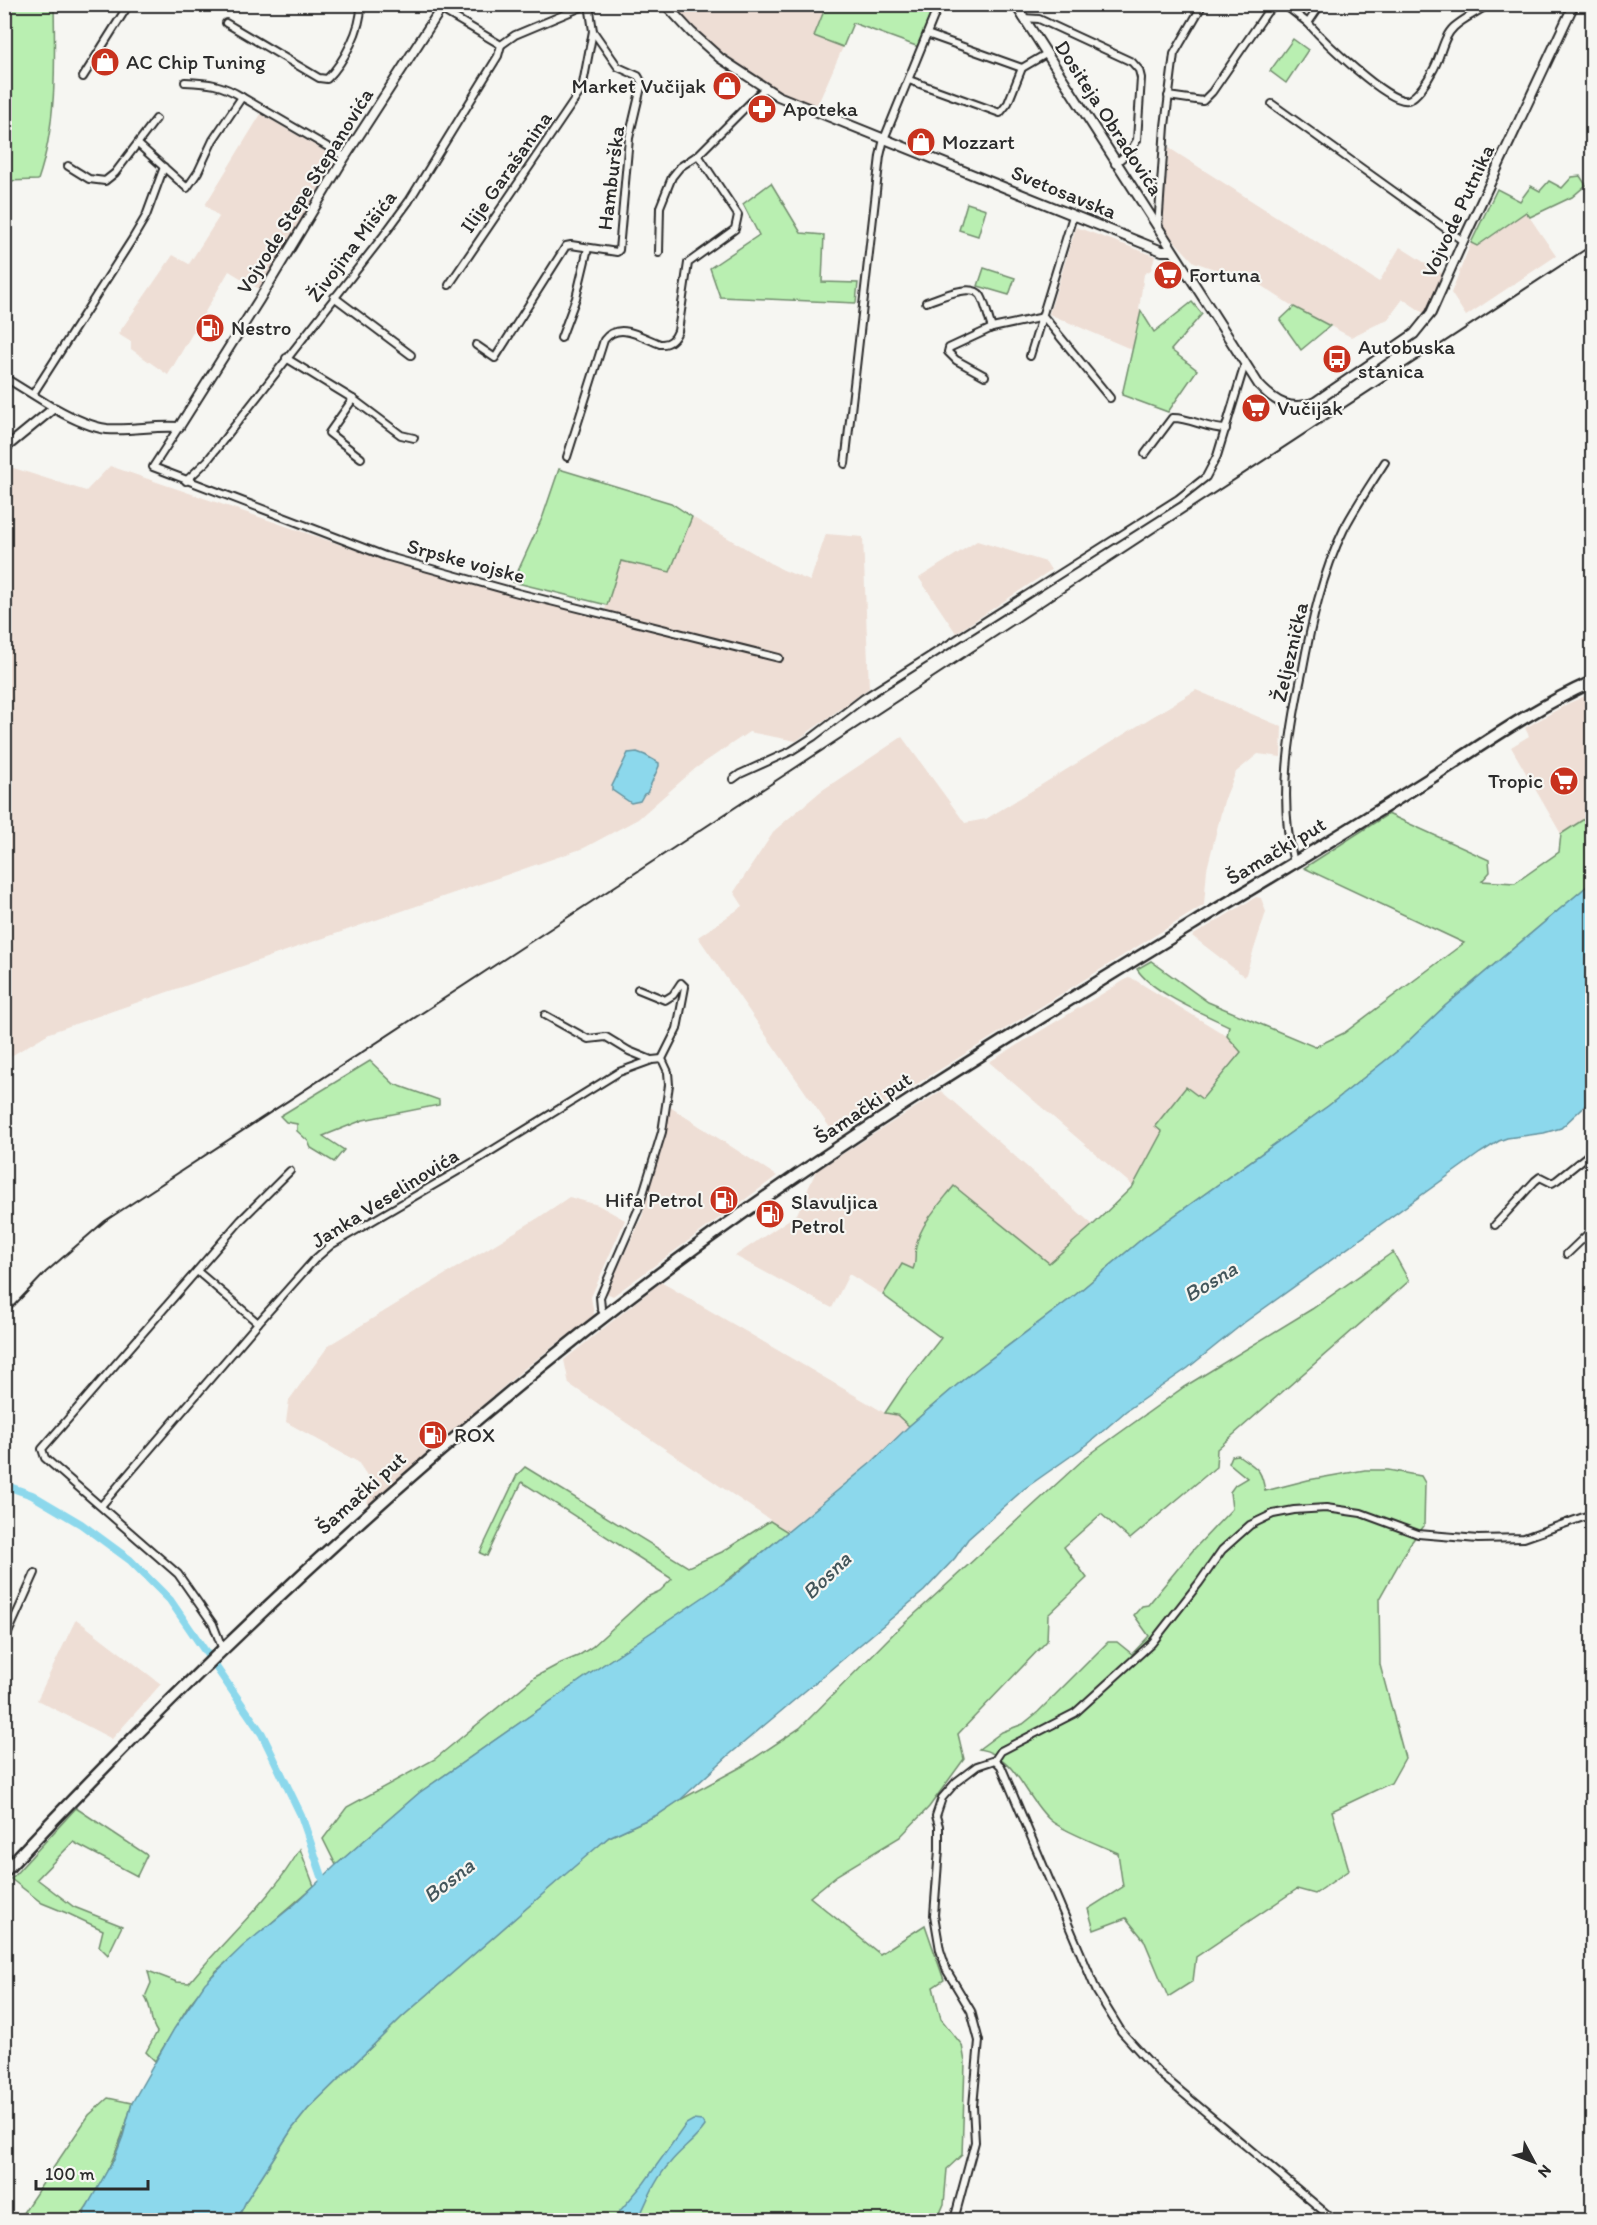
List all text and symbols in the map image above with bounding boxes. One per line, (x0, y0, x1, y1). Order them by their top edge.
street label: Dositeja Obradovića (1050, 35, 1169, 200)
shop icon: AC Chip Tuning (89, 46, 121, 78)
place label: AC Chip Tuning (126, 49, 266, 74)
shop icon: Market Vučijak (711, 70, 743, 102)
place label: Market Vučijak (571, 73, 706, 98)
street label: Vojvode Stepe Stepanovića (231, 83, 378, 298)
pharmacy icon: Apoteka (746, 93, 778, 125)
place label: Apoteka (783, 96, 858, 121)
street label: Ilije Garašanina (454, 106, 557, 237)
street label: Hamburška (592, 124, 629, 232)
shop icon: Mozzart (905, 126, 937, 158)
place label: Mozzart (942, 129, 1015, 154)
street label: Vojvode Putnika (1416, 140, 1499, 281)
street label: Svetosavska (1008, 159, 1121, 224)
street label: Živojina Mišića (302, 185, 402, 306)
supermarket icon: Fortuna (1152, 259, 1184, 291)
place label: Fortuna (1189, 262, 1260, 287)
fuel station icon: Nestro (194, 312, 226, 344)
place label: Nestro (231, 315, 291, 340)
place label: Autobuska stanica (1358, 334, 1455, 383)
bus stop icon: Autobuska stanica (1321, 343, 1353, 375)
supermarket icon: Vučijak (1240, 392, 1272, 424)
place label: Vučijak (1277, 395, 1343, 420)
street label: Srpske vojske (404, 533, 528, 588)
street label: Željeznička (1266, 600, 1313, 704)
supermarket icon: Tropic (1548, 765, 1580, 797)
place label: Tropic (1488, 768, 1543, 793)
street label: Šamački put (1221, 811, 1330, 890)
street label: Šamački put (809, 1066, 916, 1149)
street label: Janka Veselinovića (307, 1142, 463, 1253)
fuel station icon: Hifa Petrol (708, 1184, 740, 1216)
place label: Hifa Petrol (605, 1187, 703, 1212)
place label: Slavuljica Petrol (791, 1189, 878, 1238)
fuel station icon: Slavuljica Petrol (754, 1198, 786, 1230)
water label: Bosna (1179, 1254, 1243, 1308)
fuel station icon: ROX (417, 1419, 449, 1451)
place label: ROX (454, 1422, 495, 1447)
street label: Šamački put (311, 1446, 411, 1539)
water label: Bosna (796, 1545, 857, 1605)
water label: Bosna (417, 1851, 480, 1909)
north arrow (1504, 2132, 1564, 2192)
scale bar (36, 2153, 148, 2191)
text: N (1534, 2161, 1556, 2182)
text: 100 m (45, 2163, 95, 2185)

